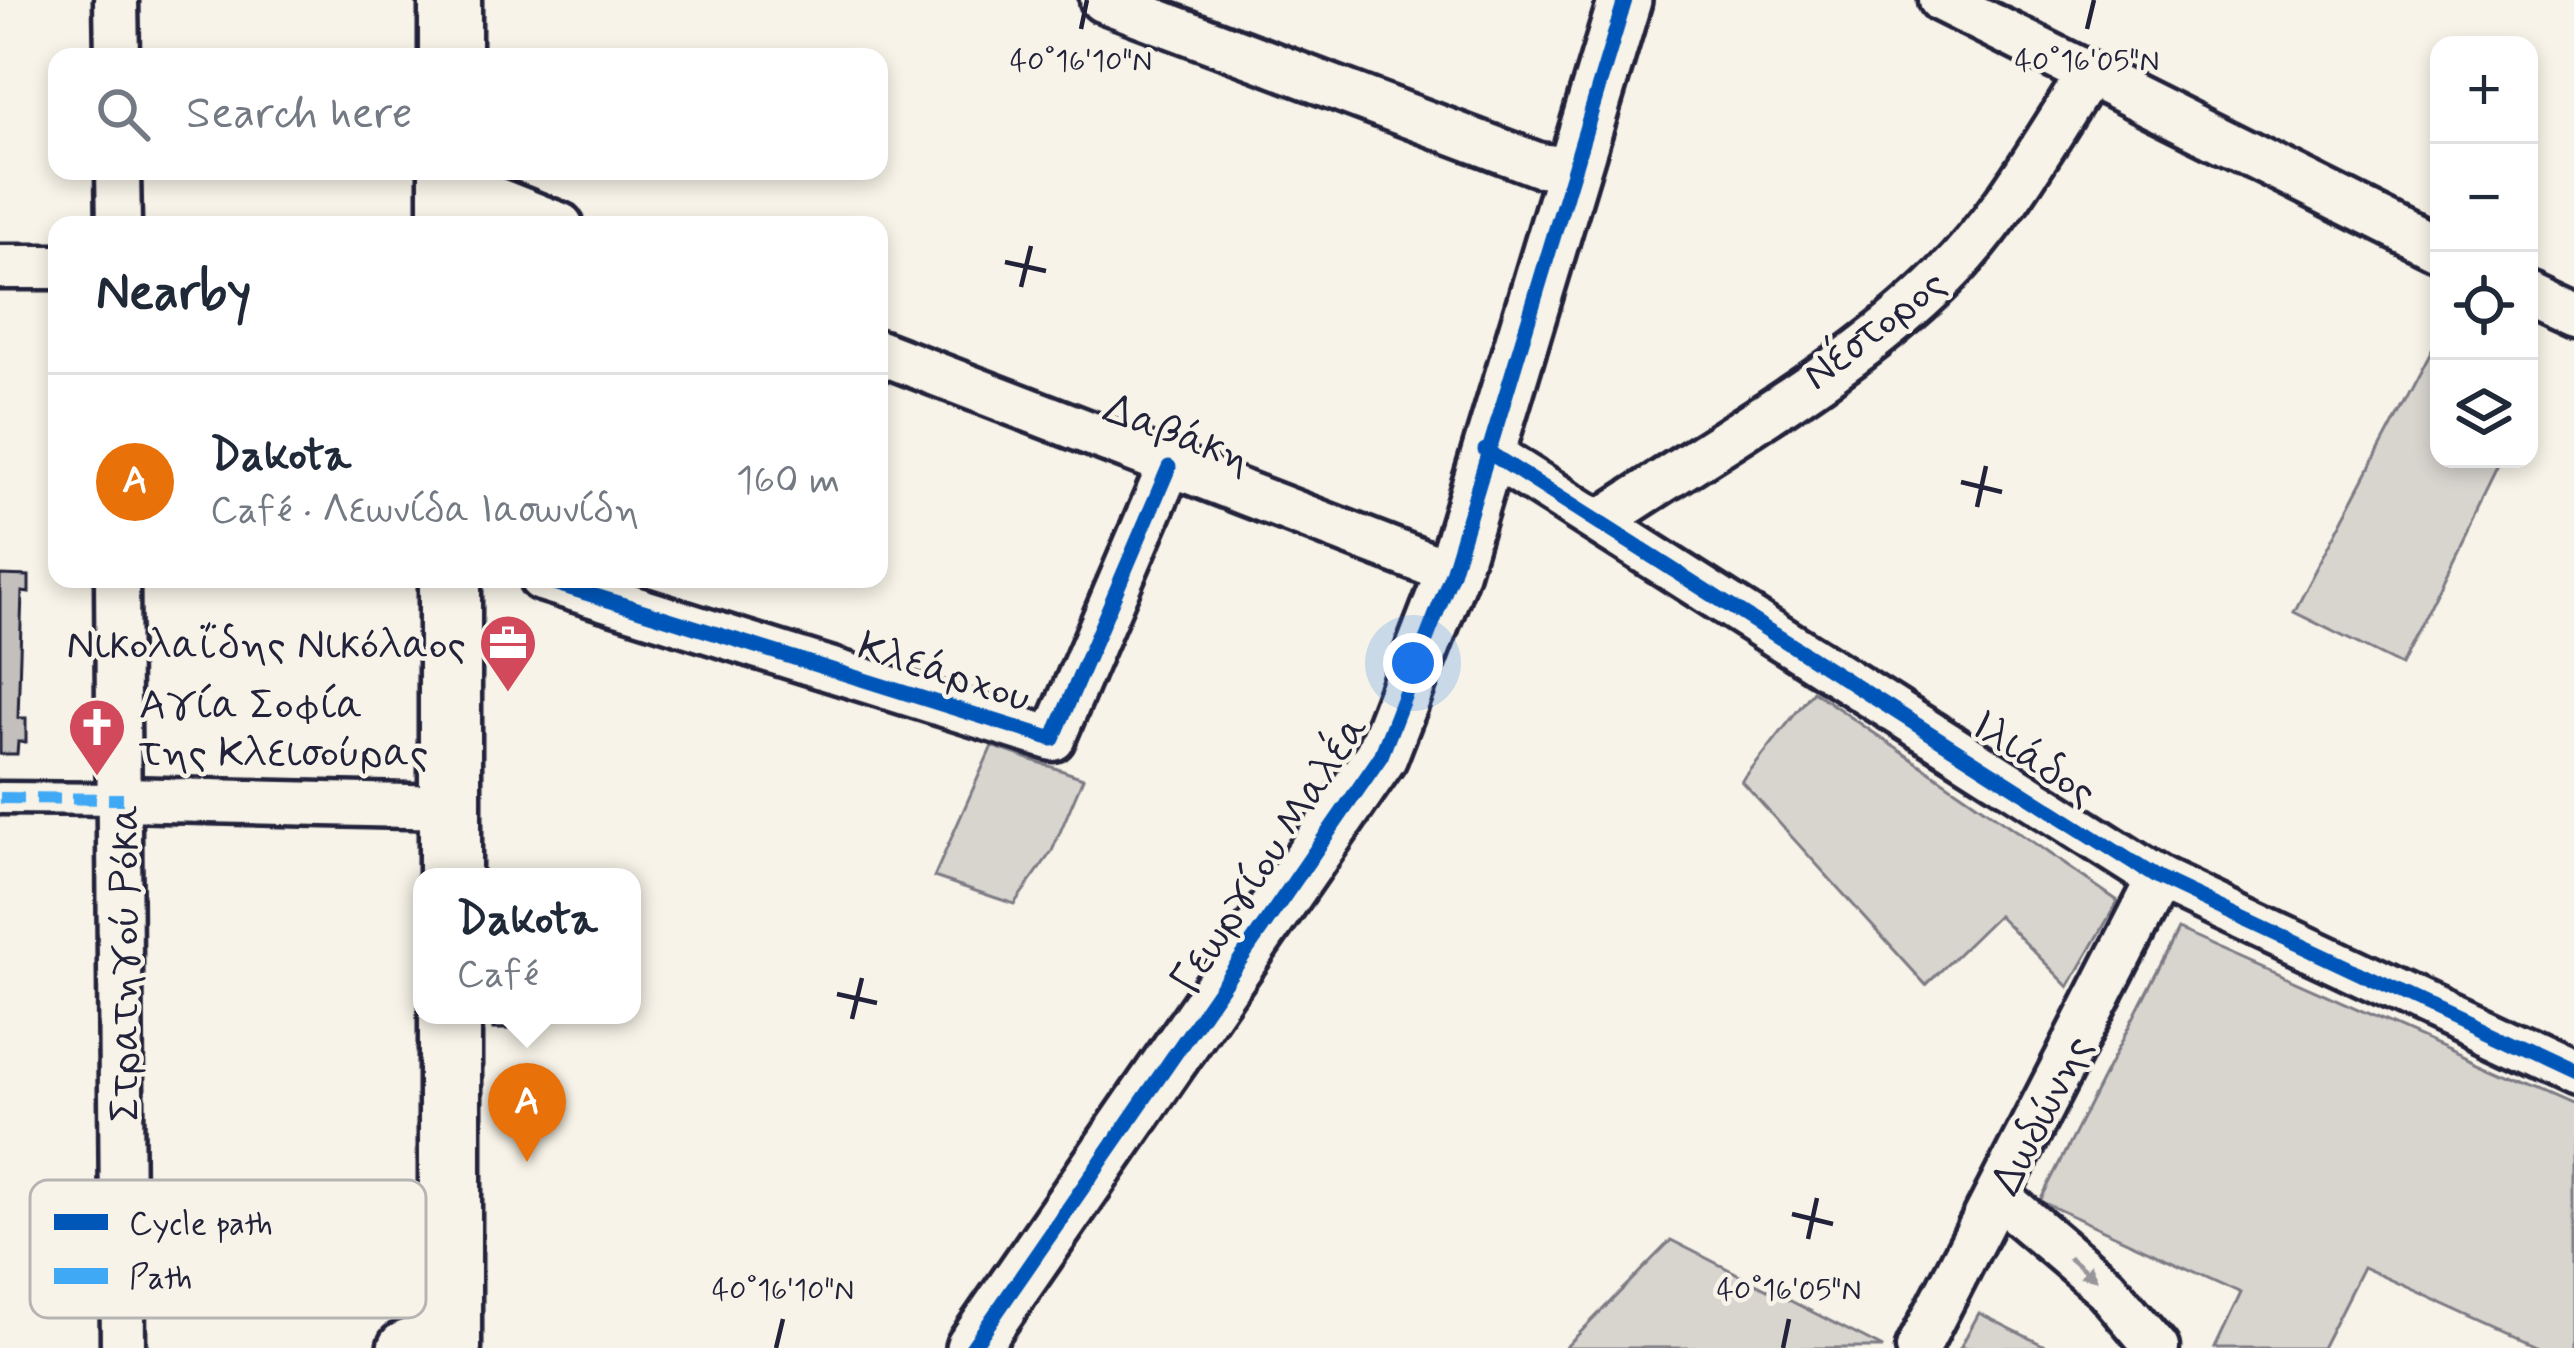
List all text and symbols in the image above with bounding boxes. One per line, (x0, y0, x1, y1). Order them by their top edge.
map controls (2430, 36, 2538, 468)
button: + (2430, 36, 2538, 144)
text: 40°16'10"N (1010, 42, 1152, 81)
text: 40°16'05"N (2015, 42, 2159, 81)
search box (48, 48, 888, 180)
icon: search (90, 81, 156, 147)
text: Search here (186, 85, 413, 144)
button: − (2430, 144, 2538, 252)
button: locate (2430, 252, 2538, 360)
street label: Νέστορος (1792, 257, 1958, 404)
text: Nearby (96, 261, 251, 327)
button: layers (2430, 360, 2538, 468)
street label: Δαβάκη (1096, 382, 1258, 488)
text: Dakota (210, 427, 351, 486)
text: A (122, 456, 148, 507)
text: 160 m (736, 456, 840, 507)
text: Café · Λεωνίδα Ιασωνίδη (210, 486, 639, 537)
office icon: Νικολαΐδης Νικόλαος (477, 612, 539, 694)
place label: Νικολαΐδης Νικόλαος (67, 619, 466, 674)
street label: Κλεάρχου (851, 620, 1037, 727)
your location (1383, 633, 1443, 693)
place label: Αγία Σοφία της Κλεισούρας (138, 679, 428, 782)
church icon: Αγία Σοφία της Κλεισούρας (66, 696, 128, 778)
street label: Ιλιάδος (1960, 699, 2106, 821)
street label: Γεωργίου Μαλέα (1159, 704, 1382, 1005)
street label: Στρατηγού Ρόκα (99, 804, 154, 1122)
popup (413, 868, 641, 1024)
text: Dakota (457, 891, 597, 950)
text: Café (457, 950, 539, 1001)
street label: Δωδώνης (1979, 1026, 2107, 1205)
pin: A (488, 1063, 566, 1162)
legend (30, 1180, 426, 1318)
text: Cycle path (129, 1203, 273, 1247)
one-way arrow (2067, 1255, 2097, 1281)
text: Path (129, 1257, 192, 1301)
text: 40°16'10"N (712, 1271, 854, 1310)
text: 40°16'05"N (1717, 1271, 1861, 1310)

